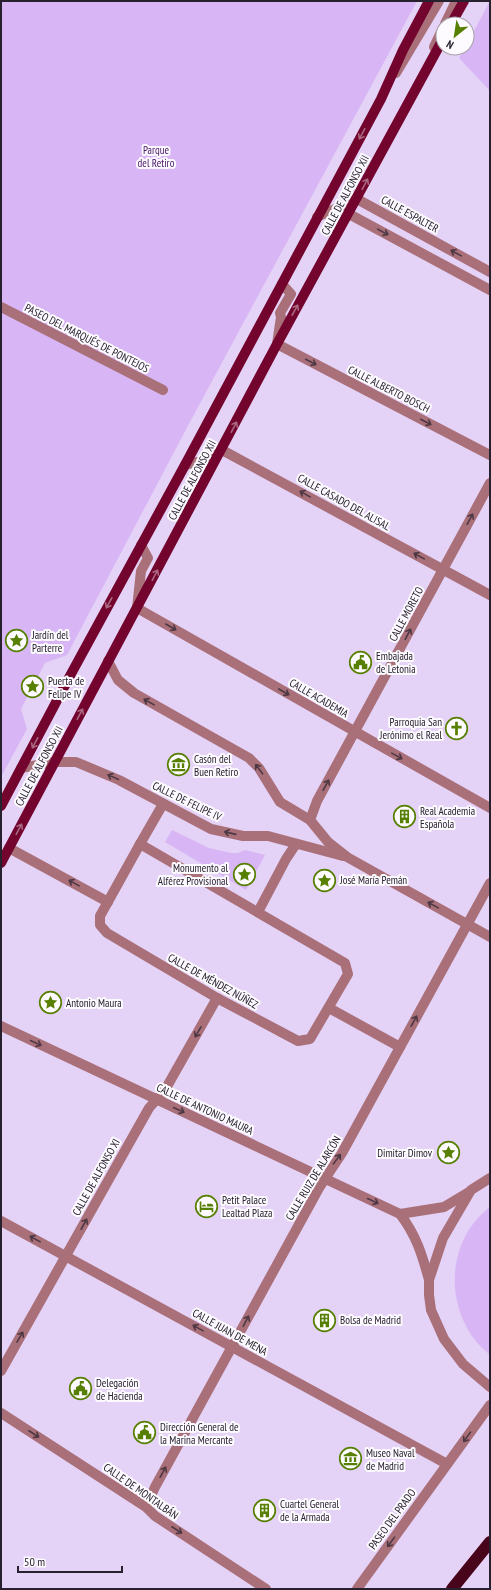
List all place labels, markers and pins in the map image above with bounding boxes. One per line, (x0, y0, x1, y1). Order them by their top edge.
place icon: Jardín del Parterre (4, 628, 30, 654)
place label: Jardín del Parterre (31, 628, 69, 655)
public building icon: Embajada de Letonia (348, 649, 374, 675)
place label: Embajada de Letonia (376, 649, 416, 676)
place icon: Puerta de Felipe IV (19, 674, 45, 700)
place label: Puerta de Felipe IV (48, 674, 85, 701)
place label: Parroquia San Jerónimo el Real (379, 715, 442, 742)
church icon: Parroquia San Jerónimo el Real (444, 715, 470, 741)
museum icon: Casón del Buen Retiro (165, 752, 191, 778)
place label: Casón del Buen Retiro (194, 752, 238, 779)
building icon: Real Academia Española (392, 804, 418, 830)
place label: Real Academia Española (420, 804, 475, 831)
place label: Monumento al Alférez Provisional (158, 861, 228, 888)
place icon: Monumento al Alférez Provisional (231, 861, 257, 887)
place icon: José María Pemán (312, 867, 338, 893)
place label: José María Pemán (339, 873, 407, 887)
place icon: Antonio Maura (38, 990, 64, 1016)
place label: Antonio Maura (66, 996, 122, 1010)
place icon: Dimitar Dimov (435, 1140, 461, 1166)
place label: Dimitar Dimov (377, 1146, 433, 1160)
hotel icon: Petit Palace Lealtad Plaza (193, 1193, 219, 1219)
place label: Petit Palace Lealtad Plaza (222, 1193, 272, 1220)
building icon: Bolsa de Madrid (312, 1307, 338, 1333)
place label: Bolsa de Madrid (340, 1313, 401, 1327)
public building icon: Delegación de Hacienda (67, 1376, 93, 1402)
place label: Delegación de Hacienda (96, 1376, 143, 1403)
public building icon: Dirección General de la Marina Mercante (131, 1420, 157, 1446)
place label: Dirección General de la Marina Mercante (160, 1420, 239, 1447)
museum icon: Museo Naval de Madrid (338, 1446, 364, 1472)
place label: Museo Naval de Madrid (366, 1446, 415, 1473)
building icon: Cuartel General de la Armada (252, 1497, 278, 1523)
place label: Cuartel General de la Armada (280, 1497, 339, 1524)

